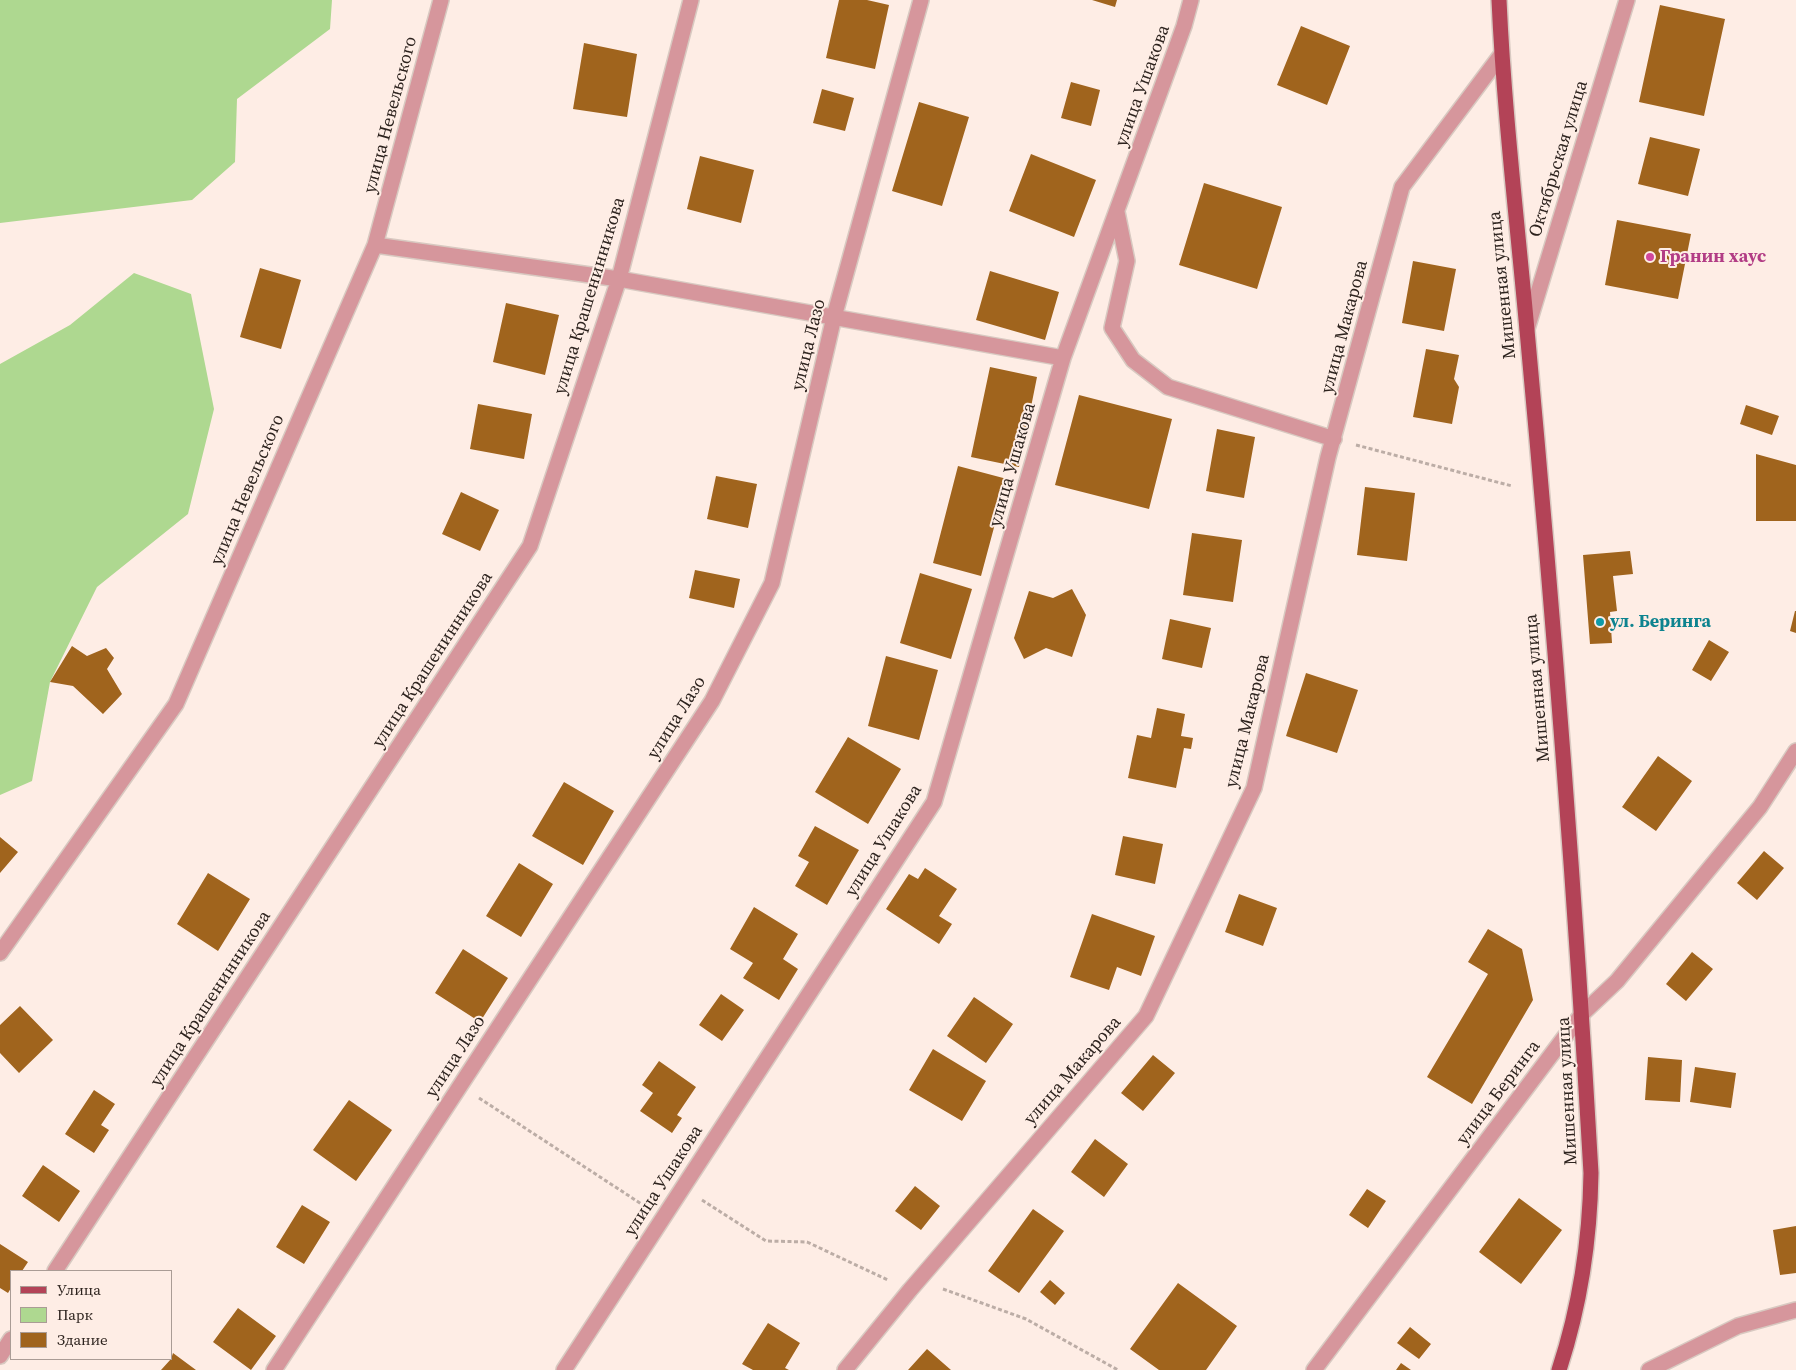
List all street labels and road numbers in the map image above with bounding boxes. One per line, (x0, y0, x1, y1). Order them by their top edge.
street label: улица Ушакова (1111, 22, 1175, 150)
street label: улица Невельского (360, 34, 422, 196)
street label: Октябрьская улица (1525, 78, 1593, 240)
street label: улица Крашенинникова (550, 195, 630, 397)
street label: Мишенная улица (1484, 210, 1522, 360)
street label: улица Макарова (1317, 258, 1373, 396)
street label: улица Лазо (787, 297, 831, 393)
street label: улица Ушакова (985, 400, 1041, 530)
street label: улица Невельского (206, 411, 290, 569)
street label: улица Крашенинникова (368, 568, 498, 752)
street label: Мишенная улица (1521, 613, 1555, 763)
street label: улица Макарова (1221, 652, 1275, 790)
street label: улица Лазо (643, 673, 711, 763)
street label: улица Ушакова (841, 781, 927, 901)
street label: улица Крашенинникова (146, 907, 276, 1091)
street label: улица Лазо (421, 1012, 491, 1102)
street label: улица Макарова (1020, 1012, 1126, 1130)
street label: Мишенная улица (1553, 1016, 1583, 1166)
street label: улица Беринга (1453, 1036, 1545, 1150)
street label: улица Ушакова (620, 1121, 708, 1241)

